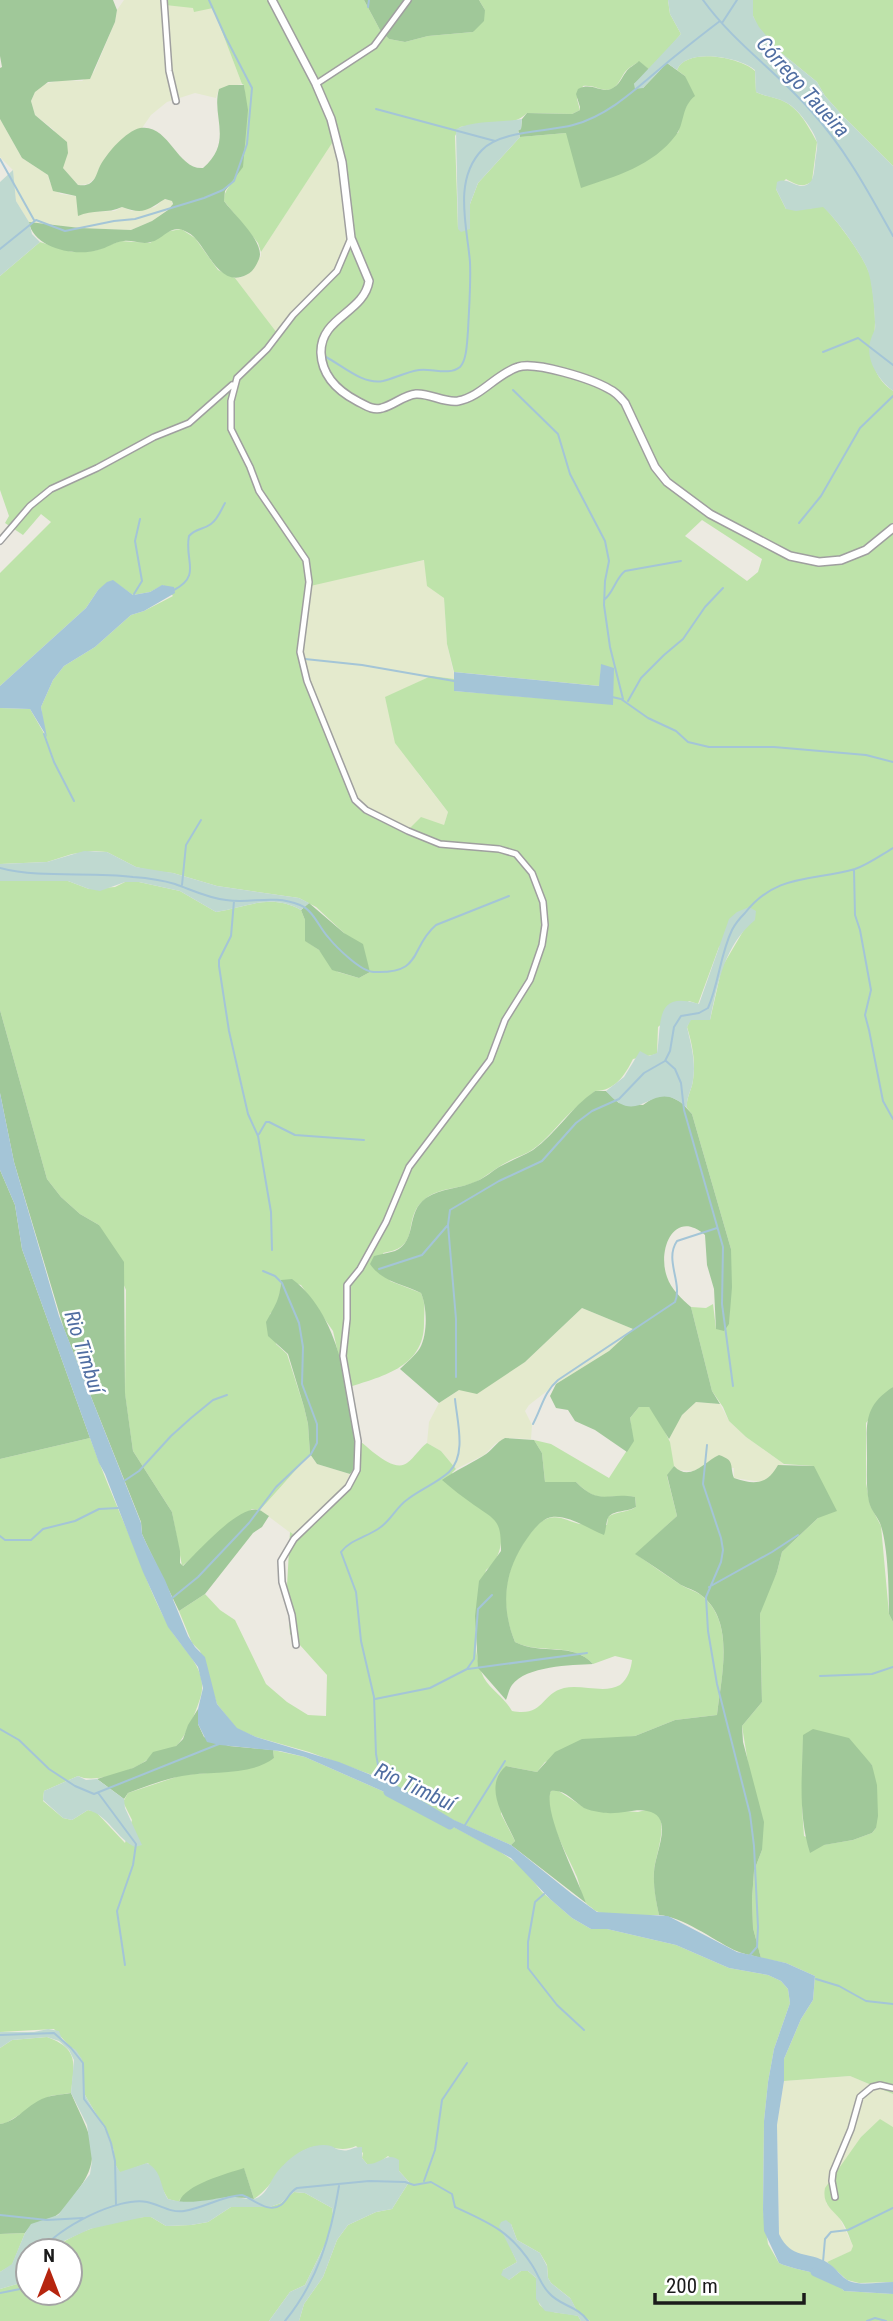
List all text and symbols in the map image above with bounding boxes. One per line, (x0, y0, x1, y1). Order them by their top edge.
water label: Córrego Taueira (752, 32, 854, 142)
water label: Rio Timbuí (59, 1308, 110, 1399)
water label: Rio Timbuí (371, 1758, 462, 1817)
north arrow (14, 2237, 84, 2307)
text: N (43, 2244, 55, 2267)
scale bar (655, 2262, 804, 2306)
text: 200 m (666, 2274, 718, 2298)

